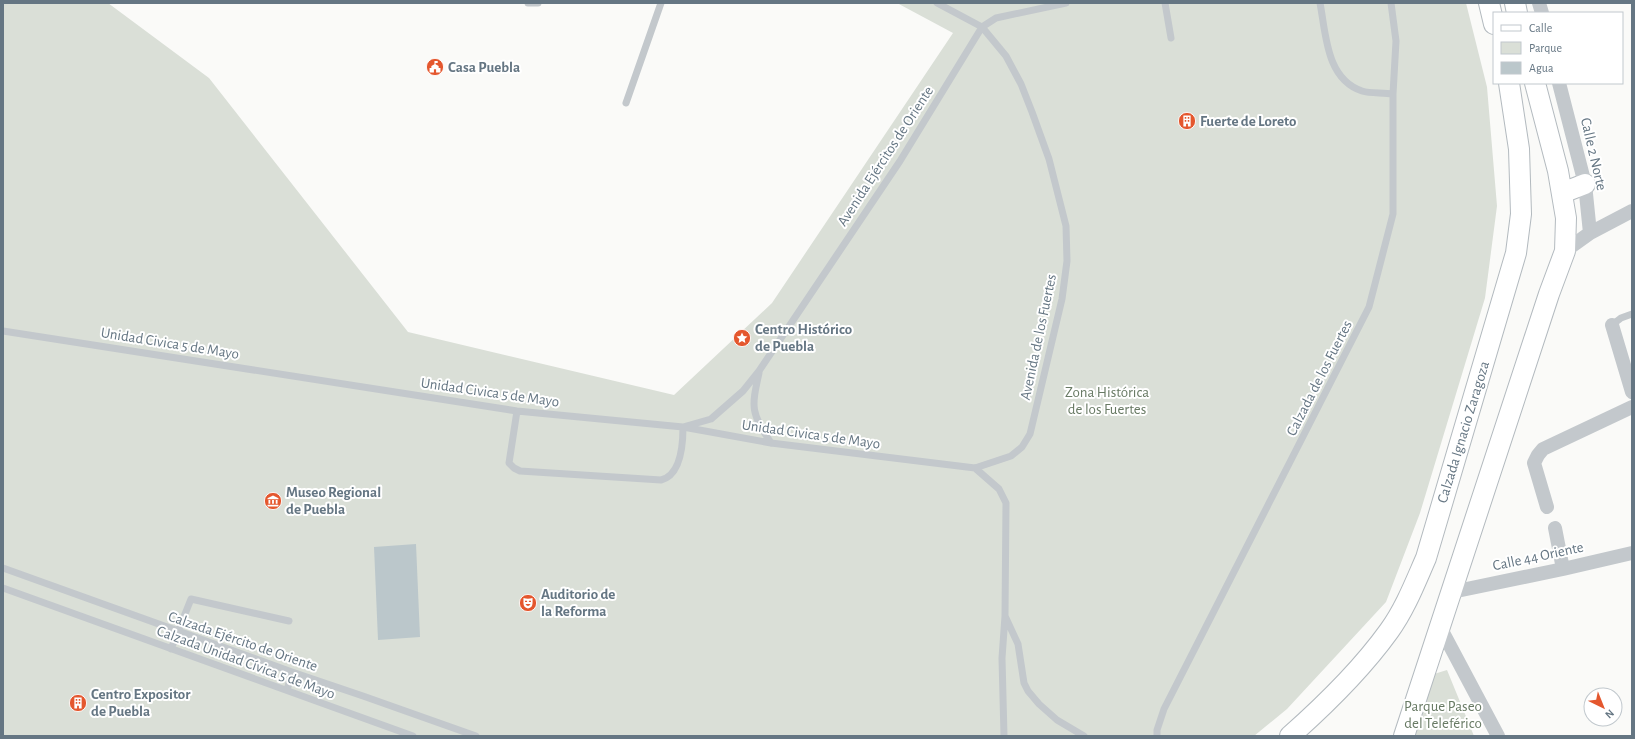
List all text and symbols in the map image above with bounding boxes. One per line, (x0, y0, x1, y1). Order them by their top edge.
legend (1493, 12, 1623, 84)
text: Calle (1529, 22, 1552, 34)
text: Parque (1529, 42, 1562, 54)
public building icon: Casa Puebla (425, 57, 445, 77)
place label: Casa Puebla (448, 60, 520, 75)
text: Agua (1529, 62, 1554, 74)
street label: Avenida Ejércitos de Oriente (835, 84, 936, 229)
building icon: Fuerte de Loreto (1177, 111, 1197, 131)
place label: Fuerte de Loreto (1200, 114, 1296, 129)
street label: Calle 2 Norte (1578, 116, 1609, 192)
street label: Avenida de los Fuertes (1018, 273, 1059, 402)
street label: Calzada de los Fuertes (1284, 318, 1355, 438)
place label: Centro Histórico de Puebla (755, 322, 852, 354)
street label: Unidad Civica 5 de Mayo (100, 325, 240, 362)
place icon: Centro Histórico de Puebla (732, 328, 752, 348)
street label: Calzada Ignacio Zaragoza (1435, 359, 1492, 505)
street label: Unidad Civica 5 de Mayo (420, 375, 560, 410)
park label: Zona Histórica de los Fuertes (1065, 385, 1149, 417)
street label: Unidad Civica 5 de Mayo (741, 417, 881, 452)
place label: Museo Regional de Puebla (286, 485, 381, 517)
museum icon: Museo Regional de Puebla (263, 491, 283, 511)
street label: Calle 44 Oriente (1491, 540, 1585, 573)
place label: Auditorio de la Reforma (541, 587, 615, 619)
theatre icon: Auditorio de la Reforma (518, 593, 538, 613)
street label: Calzada Ejército de Oriente (166, 609, 319, 674)
street label: Calzada Unidad Cívica 5 de Mayo (155, 623, 337, 702)
place label: Centro Expositor de Puebla (91, 687, 191, 719)
north arrow (1583, 687, 1623, 727)
building icon: Centro Expositor de Puebla (68, 693, 88, 713)
park label: Parque Paseo del Teleférico (1404, 699, 1482, 731)
text: N (1603, 707, 1616, 721)

